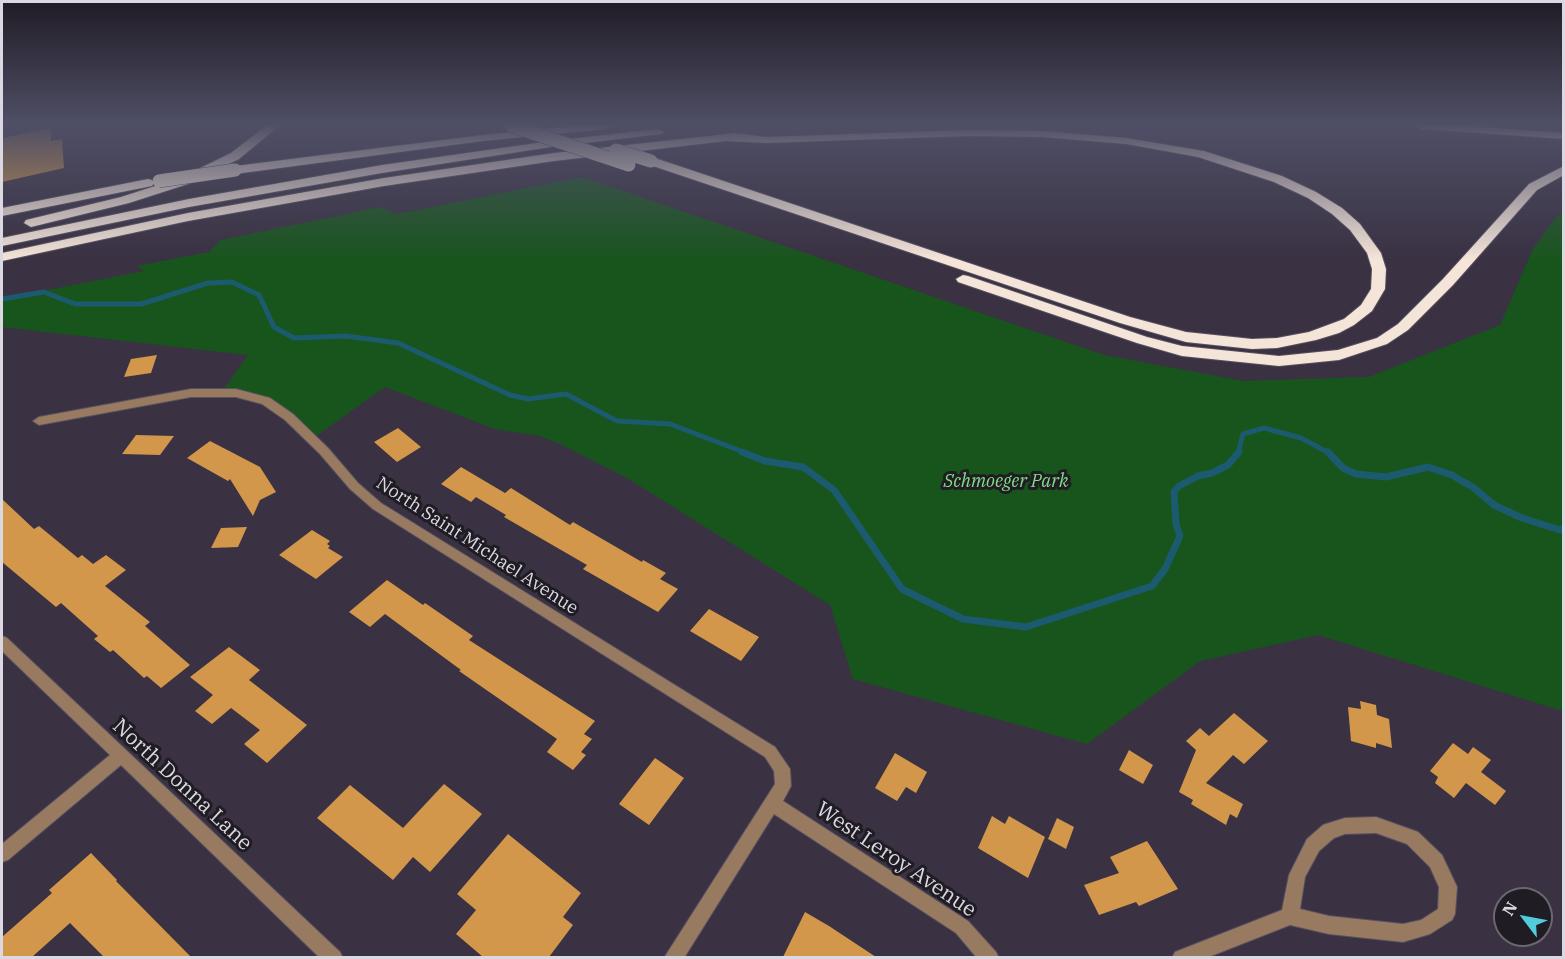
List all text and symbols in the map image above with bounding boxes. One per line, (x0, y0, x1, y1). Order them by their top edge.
park label: Schmoeger Park (943, 471, 1069, 493)
street label: North Saint Michael Avenue (372, 473, 582, 619)
street label: North Donna Lane (107, 714, 257, 856)
street label: West Leroy Avenue (811, 797, 981, 923)
north arrow (1493, 887, 1553, 947)
text: N (1498, 898, 1521, 919)

